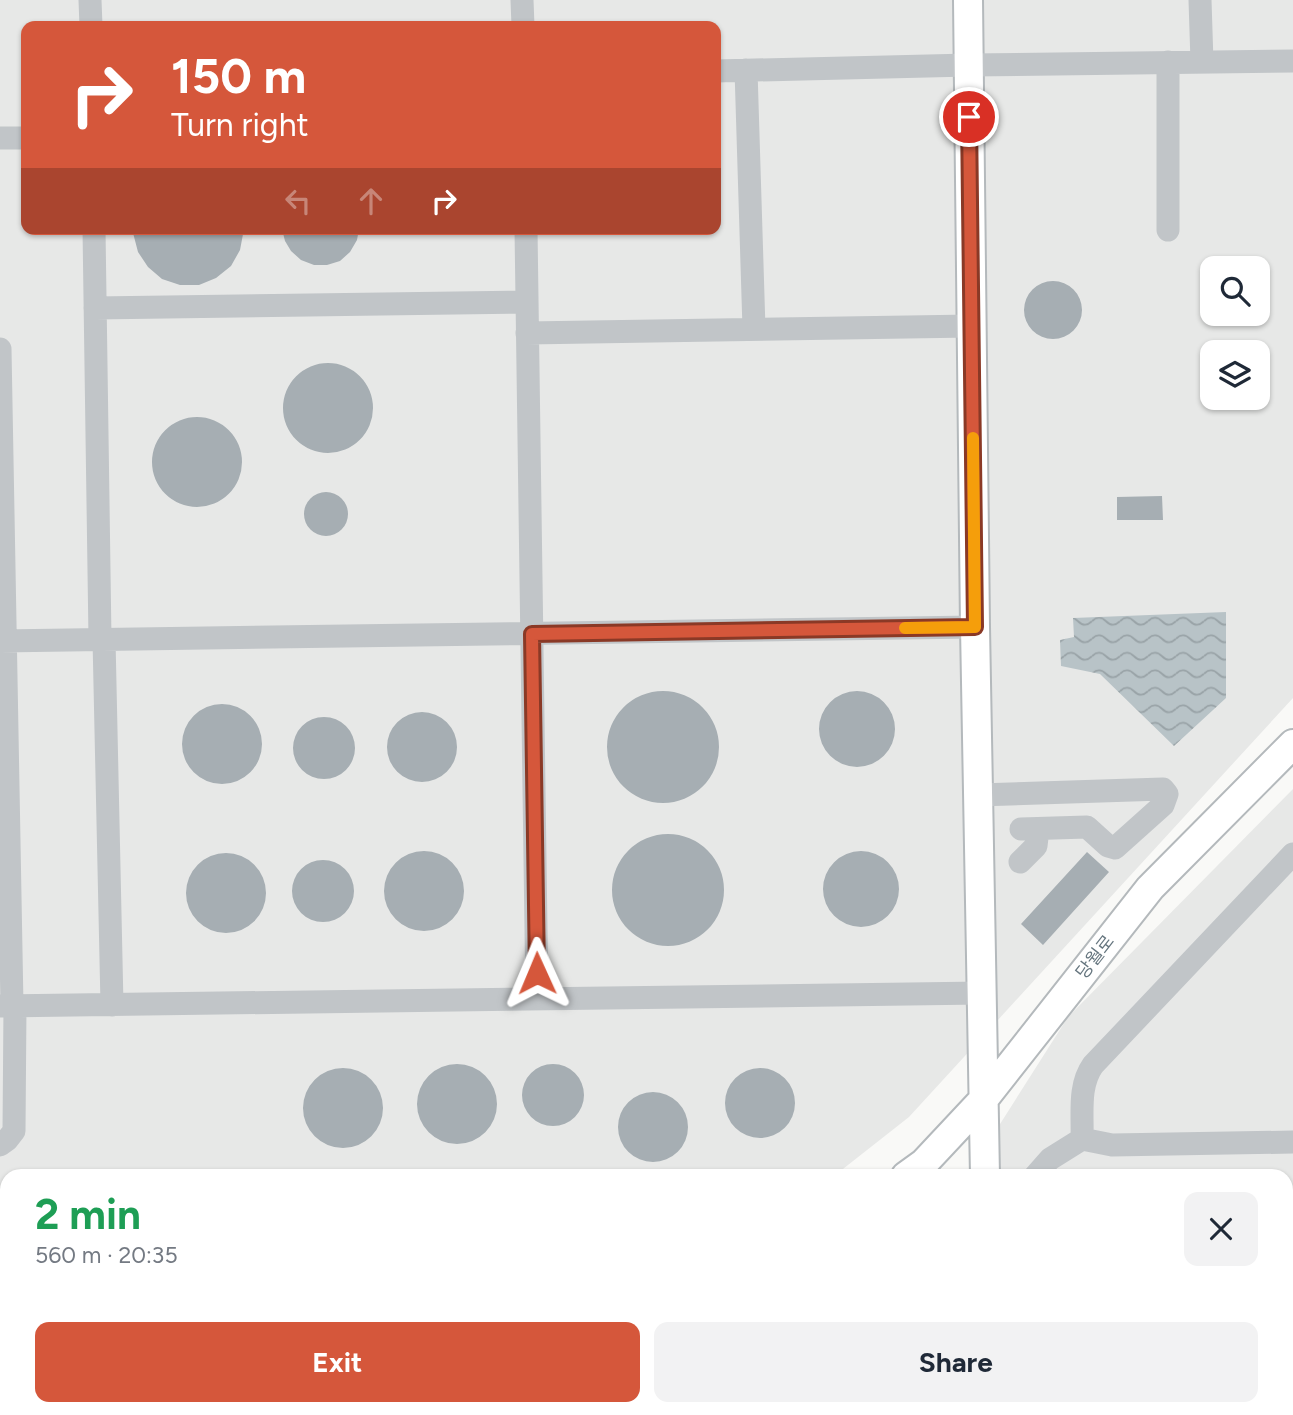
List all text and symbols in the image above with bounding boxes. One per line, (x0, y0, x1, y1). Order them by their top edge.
text: 150 m (171, 46, 306, 105)
icon: right (56, 49, 147, 140)
pin (939, 87, 999, 147)
icon: arrive (950, 98, 988, 136)
text: Turn right (171, 106, 309, 144)
icon: left (279, 182, 317, 220)
icon: ahead (352, 182, 390, 220)
icon: right (425, 182, 463, 220)
map controls (1200, 256, 1270, 410)
button: search (1200, 256, 1270, 326)
button: layers (1200, 340, 1270, 410)
street label: 당월로 (1071, 931, 1119, 983)
position arrow (500, 936, 574, 1010)
text: 2 min (35, 1189, 141, 1240)
button: close (1184, 1192, 1258, 1266)
text: 560 m · 20:35 (35, 1241, 178, 1269)
button: Exit (35, 1322, 640, 1402)
button: Share (654, 1322, 1258, 1402)

